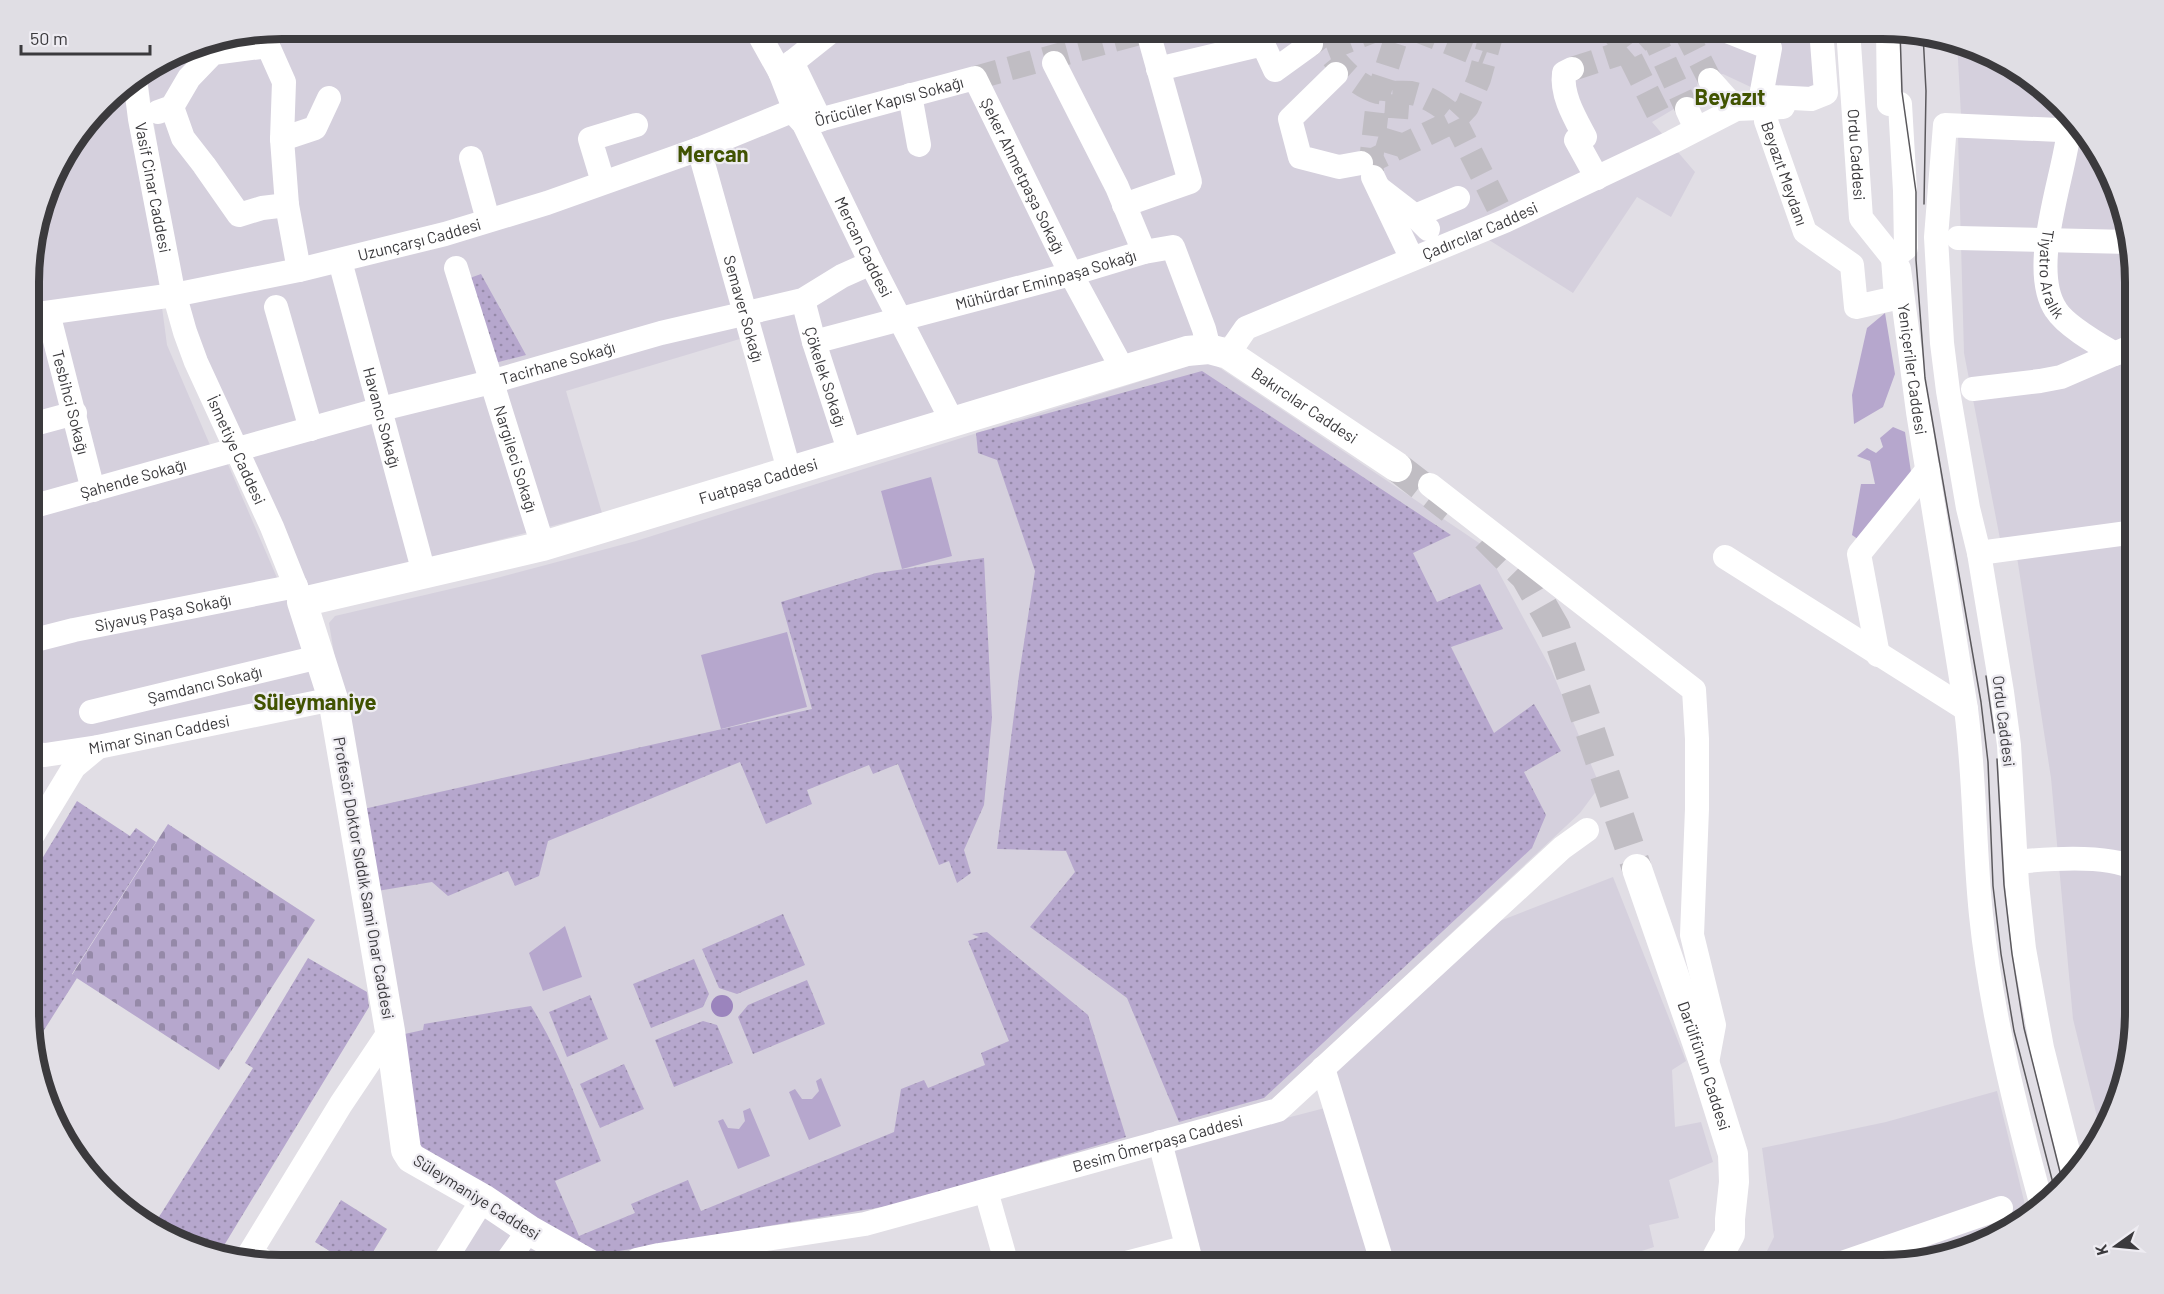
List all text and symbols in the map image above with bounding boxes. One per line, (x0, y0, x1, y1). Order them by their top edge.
scale bar (21, 18, 150, 56)
text: 50 m (30, 27, 68, 49)
street label: Örücüler Kapısı Sokağı (812, 72, 965, 130)
district label: Beyazıt (1695, 83, 1765, 109)
street label: Şeker Ahmetpaşa Sokağı (977, 95, 1070, 257)
street label: Ordu Caddesi (1845, 108, 1870, 201)
street label: Beyazıt Meydanı (1758, 119, 1812, 228)
street label: Vasif Cinar Caddesi (132, 120, 175, 254)
district label: Mercan (677, 140, 749, 166)
street label: Mercan Caddesi (831, 193, 897, 300)
street label: Çadırcılar Caddesi (1419, 197, 1541, 263)
street label: Uzunçarşı Caddesi (356, 214, 483, 264)
street label: Tiyatro Aralık (2036, 228, 2069, 322)
street label: Mühürdar Eminpaşa Sokağı (953, 245, 1138, 313)
street label: Semaver Sokağı (720, 253, 768, 364)
street label: Yeniçeriler Caddesi (1895, 302, 1932, 436)
street label: Çökelek Sokağı (801, 324, 851, 429)
street label: Tacirhane Sokağı (498, 337, 617, 388)
street label: Tesbihci Sokağı (49, 348, 94, 456)
street label: Bakırcılar Caddesi (1248, 363, 1362, 447)
street label: Havancı Sokağı (360, 365, 405, 470)
street label: İsmetiye Caddesi (204, 392, 270, 507)
street label: Nargileci Sokağı (491, 403, 542, 515)
street label: Fuatpaşa Caddesi (696, 453, 820, 507)
street label: Şahende Sokağı (78, 454, 188, 502)
street label: Siyavuş Paşa Sokağı (93, 589, 233, 635)
street label: Şamdancı Sokağı (145, 661, 264, 707)
street label: Ordu Caddesi (1989, 674, 2020, 768)
district label: Süleymaniye (254, 688, 376, 714)
street label: Mimar Sinan Caddesi (87, 710, 231, 757)
street label: Profesör Doktor Sıddık Sami Onar Caddesi (330, 735, 399, 1021)
street label: Darülfünun Caddesi (1675, 998, 1735, 1133)
street label: Besim Ömerpaşa Caddesi (1070, 1110, 1245, 1175)
street label: Süleymaniye Caddesi (410, 1150, 544, 1243)
north arrow (2086, 1216, 2146, 1276)
text: K (2091, 1243, 2112, 1257)

